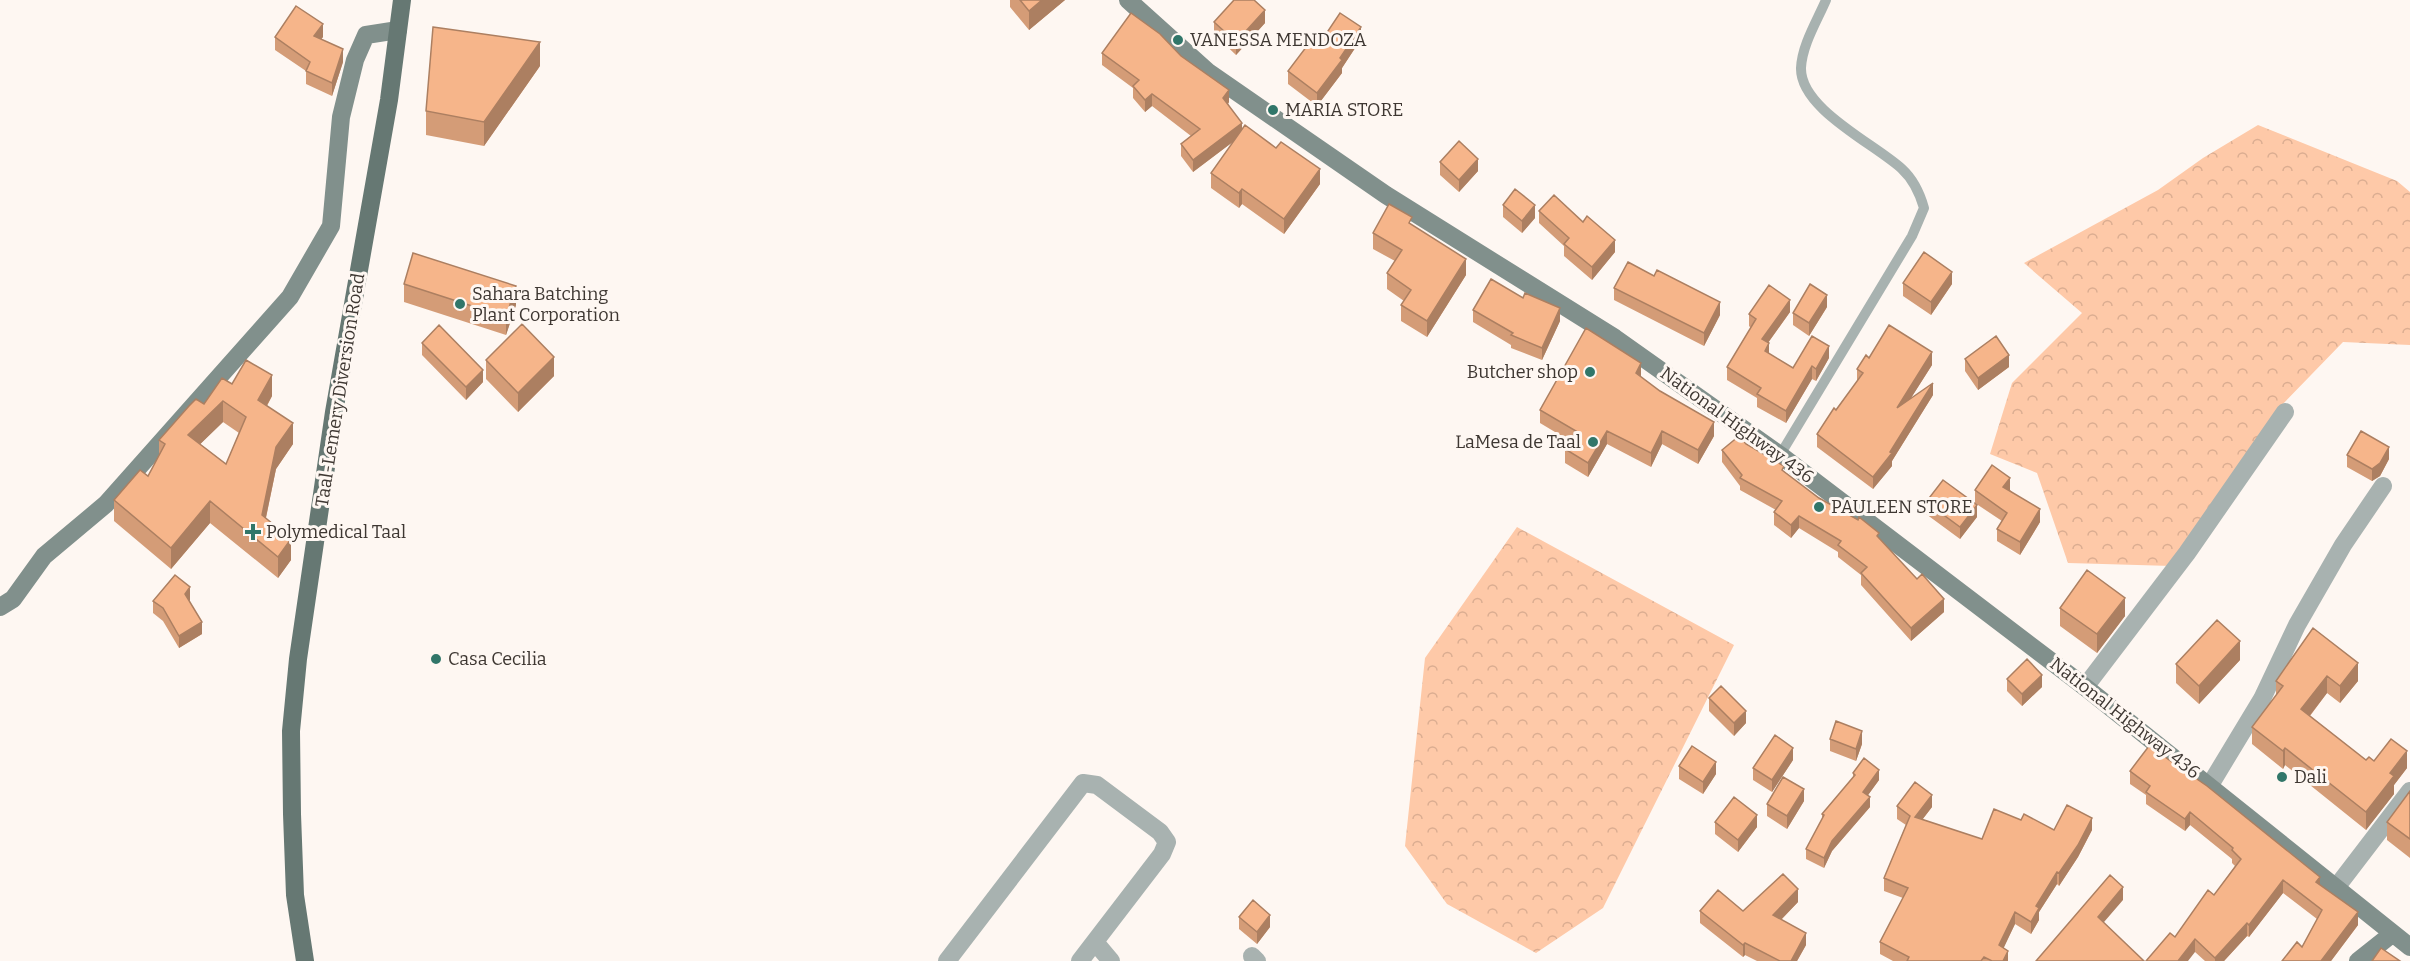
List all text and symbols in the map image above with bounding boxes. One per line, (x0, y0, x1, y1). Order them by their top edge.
place label: VANESSA MENDOZA (1190, 29, 1367, 51)
marker: VANESSA MENDOZA (1171, 33, 1185, 47)
place label: MARIA STORE (1285, 99, 1403, 121)
marker: MARIA STORE (1266, 103, 1280, 117)
street label: Taal-Lemery Diversion Road (311, 271, 369, 508)
place label: Sahara Batching Plant Corporation (472, 283, 621, 326)
marker: Sahara Batching Plant Corporation (453, 297, 467, 311)
place label: Butcher shop (1467, 361, 1578, 383)
street label: National Highway 436 (1656, 362, 1818, 488)
marker: Butcher shop (1583, 365, 1597, 379)
place label: LaMesa de Taal (1455, 431, 1581, 453)
marker: LaMesa de Taal (1586, 435, 1600, 449)
place label: PAULEEN STORE (1831, 496, 1973, 518)
marker: PAULEEN STORE (1812, 500, 1826, 514)
place label: Polymedical Taal (266, 521, 406, 543)
marker: Polymedical Taal (244, 523, 262, 541)
place label: Casa Cecilia (448, 648, 547, 670)
marker: Casa Cecilia (429, 652, 443, 666)
street label: National Highway 436 (2046, 653, 2204, 783)
place label: Dali (2294, 766, 2327, 788)
marker: Dali (2275, 770, 2289, 784)

